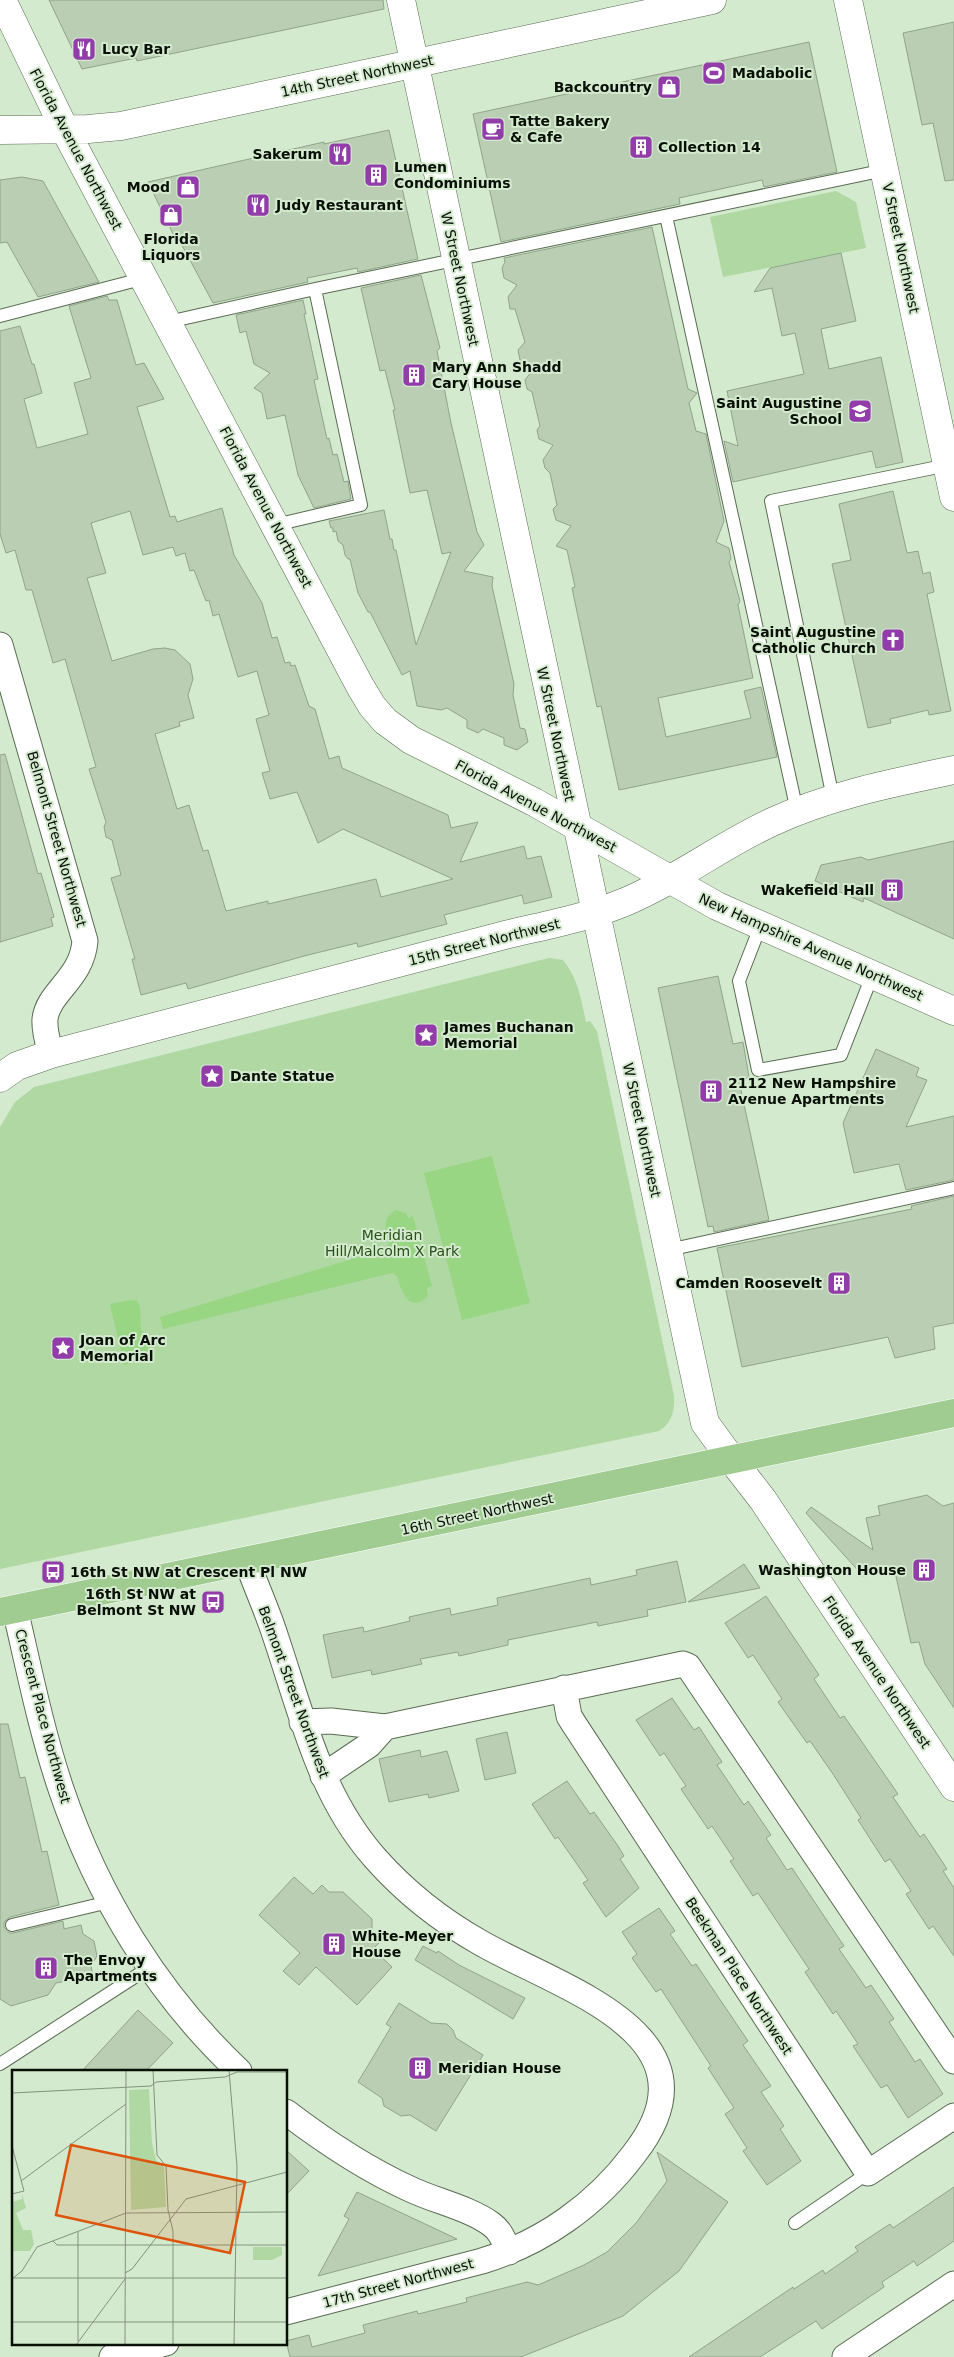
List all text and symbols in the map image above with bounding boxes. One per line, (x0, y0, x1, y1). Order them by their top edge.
restaurant icon: Lucy Bar (71, 36, 97, 62)
place label: Lucy Bar (102, 41, 170, 57)
street label: 14th Street Northwest (279, 52, 435, 100)
sports icon: Madabolic (701, 60, 727, 86)
place label: Madabolic (732, 65, 812, 81)
street label: Florida Avenue Northwest (27, 66, 126, 233)
shop icon: Backcountry (656, 74, 682, 100)
place label: Backcountry (554, 79, 652, 95)
place label: Tatte Bakery & Cafe (510, 113, 610, 145)
cafe icon: Tatte Bakery & Cafe (480, 116, 506, 142)
building icon: Collection 14 (628, 134, 654, 160)
place label: Collection 14 (658, 139, 761, 155)
restaurant icon: Sakerum (327, 141, 353, 167)
place label: Sakerum (253, 146, 322, 162)
place label: Lumen Condominiums (394, 159, 511, 191)
building icon: Lumen Condominiums (363, 162, 389, 188)
shop icon: Mood (175, 174, 201, 200)
place label: Mood (127, 179, 170, 195)
street label: V Street Northwest (879, 181, 923, 315)
restaurant icon: Judy Restaurant (245, 192, 271, 218)
place label: Judy Restaurant (275, 197, 403, 213)
shop icon: Florida Liquors (158, 202, 184, 228)
street label: W Street Northwest (438, 210, 482, 348)
place label: Florida Liquors (142, 231, 200, 263)
place label: Mary Ann Shadd Cary House (432, 359, 561, 391)
building icon: Mary Ann Shadd Cary House (401, 362, 427, 388)
place label: Saint Augustine School (716, 395, 842, 427)
school or university icon: Saint Augustine School (847, 398, 873, 424)
street label: Florida Avenue Northwest (217, 424, 316, 591)
place label: Saint Augustine Catholic Church (750, 624, 876, 656)
church icon: Saint Augustine Catholic Church (880, 627, 906, 653)
street label: W Street Northwest (534, 665, 578, 803)
street label: Belmont Street Northwest (24, 749, 90, 929)
street label: Florida Avenue Northwest (453, 757, 620, 856)
building icon: Wakefield Hall (879, 877, 905, 903)
place label: Wakefield Hall (761, 882, 874, 898)
street label: New Hampshire Avenue Northwest (696, 890, 926, 1004)
street label: 15th Street Northwest (407, 915, 562, 969)
place label: James Buchanan Memorial (443, 1019, 574, 1051)
place icon: James Buchanan Memorial (413, 1022, 439, 1048)
street label: W Street Northwest (620, 1061, 664, 1199)
place icon: Dante Statue (199, 1063, 225, 1089)
place label: Dante Statue (230, 1068, 334, 1084)
place label: 2112 New Hampshire Avenue Apartments (728, 1075, 896, 1107)
building icon: 2112 New Hampshire Avenue Apartments (698, 1078, 724, 1104)
park label: Meridian Hill/Malcolm X Park (325, 1227, 460, 1259)
building icon: Camden Roosevelt (826, 1270, 852, 1296)
place label: Camden Roosevelt (675, 1275, 822, 1291)
place label: Joan of Arc Memorial (79, 1332, 166, 1364)
place icon: Joan of Arc Memorial (50, 1335, 76, 1361)
street label: 16th Street Northwest (399, 1490, 555, 1538)
building icon: Washington House (911, 1557, 937, 1583)
bus stop icon: 16th St NW at Crescent Pl NW (40, 1559, 66, 1585)
place label: Washington House (758, 1562, 906, 1578)
place label: 16th St NW at Crescent Pl NW (70, 1564, 307, 1580)
place label: 16th St NW at Belmont St NW (76, 1586, 196, 1618)
bus stop icon: 16th St NW at Belmont St NW (200, 1589, 226, 1615)
street label: Florida Avenue Northwest (820, 1593, 934, 1752)
street label: Belmont Street Northwest (255, 1604, 333, 1781)
street label: Crescent Place Northwest (12, 1627, 74, 1805)
street label: Beekman Place Northwest (682, 1894, 796, 2058)
place label: White-Meyer House (352, 1928, 453, 1960)
building icon: White-Meyer House (321, 1931, 347, 1957)
place label: The Envoy Apartments (64, 1952, 157, 1984)
building icon: The Envoy Apartments (33, 1955, 59, 1981)
building icon: Meridian House (407, 2055, 433, 2081)
place label: Meridian House (438, 2060, 561, 2076)
inset map (12, 2070, 288, 2344)
street label: 17th Street Northwest (321, 2255, 476, 2311)

